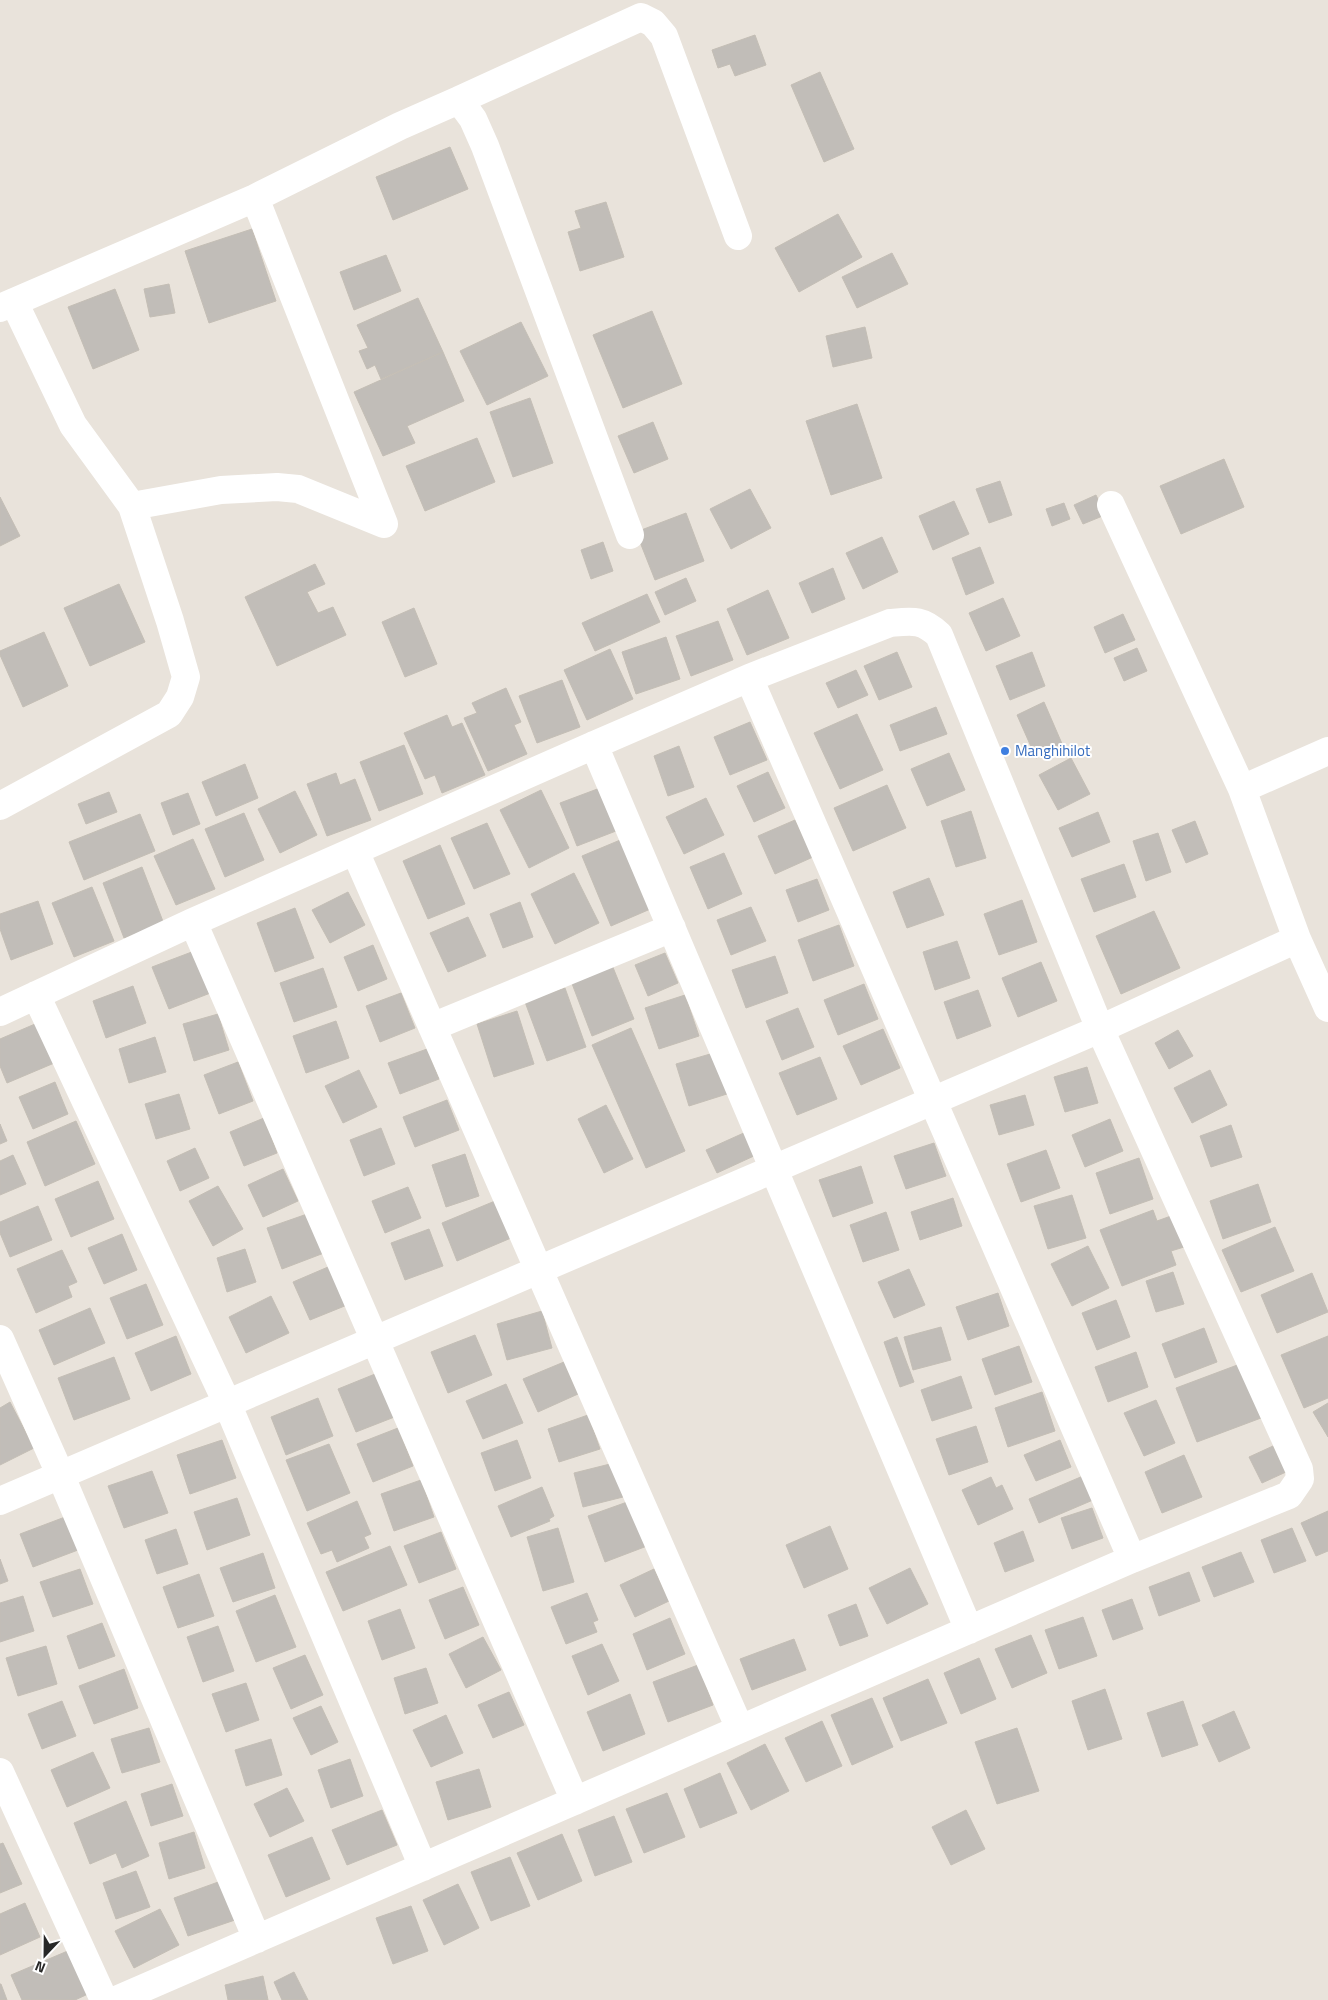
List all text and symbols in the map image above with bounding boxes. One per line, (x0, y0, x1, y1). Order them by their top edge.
place label: Manghihilot (1015, 739, 1091, 762)
marker: Manghihilot (999, 745, 1011, 757)
north arrow (20, 1930, 70, 1980)
text: N (32, 1956, 48, 1979)

